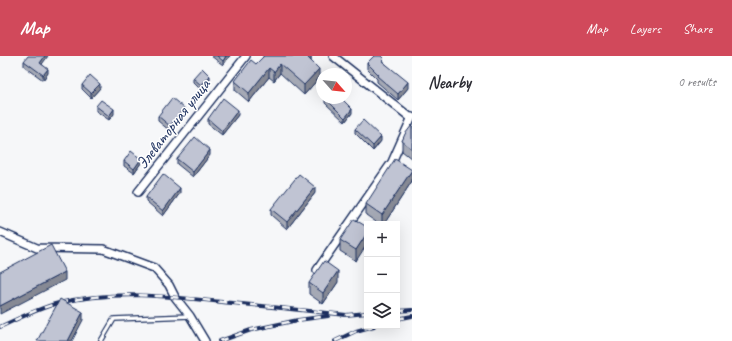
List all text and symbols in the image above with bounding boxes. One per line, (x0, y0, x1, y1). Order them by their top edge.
text: Map (20, 16, 50, 40)
text: Map (586, 20, 608, 37)
text: Layers (630, 20, 661, 37)
text: Share (683, 20, 712, 37)
north arrow (316, 68, 352, 104)
text: Nearby (428, 72, 471, 93)
street label: Элеваторная улица (131, 74, 215, 173)
text: 0 results (678, 74, 716, 90)
map controls (364, 221, 400, 329)
button: + (364, 221, 400, 257)
button: − (364, 257, 400, 293)
button: layers (364, 293, 400, 329)

